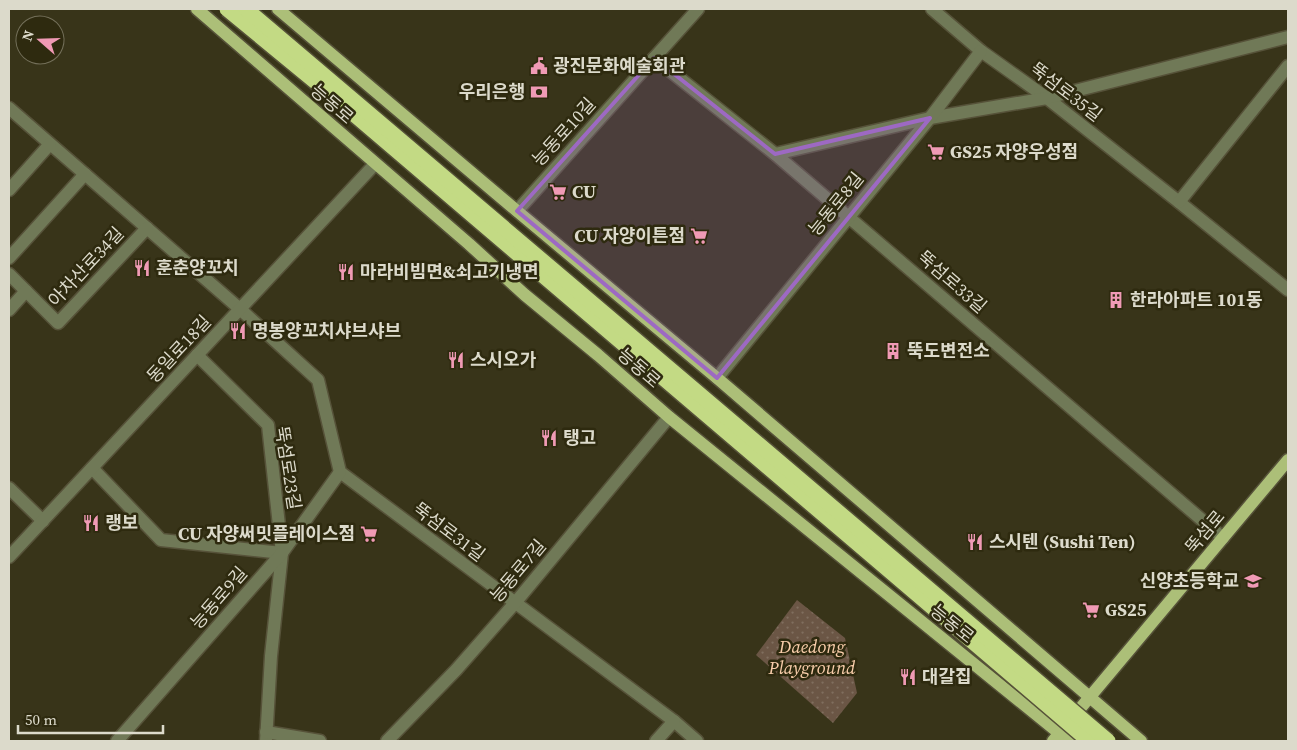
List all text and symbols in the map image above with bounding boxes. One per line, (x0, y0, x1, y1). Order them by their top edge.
north arrow (15, 15, 65, 65)
text: N (17, 27, 39, 44)
place label: 광진문화예술회관 (553, 53, 686, 78)
public building icon: 광진문화예술회관 (529, 56, 549, 76)
street label: 뚝섬로35길 (1025, 56, 1107, 127)
street label: 능동로 (305, 78, 359, 129)
place label: 우리은행 (459, 79, 525, 104)
bank icon: 우리은행 (529, 82, 549, 102)
street label: 능동로10길 (526, 92, 601, 171)
place label: GS25 자양우성점 (950, 139, 1078, 164)
supermarket icon: GS25 자양우성점 (926, 142, 946, 162)
street label: 능동로8길 (802, 167, 869, 241)
place label: CU (572, 179, 596, 204)
supermarket icon: CU (548, 182, 568, 202)
street label: 아차산로34길 (42, 221, 129, 312)
place label: CU 자양이튼점 (574, 223, 685, 248)
supermarket icon: CU 자양이튼점 (689, 226, 709, 246)
street label: 뚝섬로33길 (912, 245, 992, 319)
place label: 훈춘양꼬치 (156, 255, 239, 280)
restaurant icon: 훈춘양꼬치 (132, 258, 152, 278)
place label: 마라비빔면&쇠고기냉면 (360, 259, 539, 284)
restaurant icon: 마라비빔면&쇠고기냉면 (336, 262, 356, 282)
place label: 한라아파트 101동 (1130, 287, 1262, 312)
building icon: 한라아파트 101동 (1106, 290, 1126, 310)
street label: 동일로18길 (141, 309, 217, 388)
place label: 명봉양꼬치샤브샤브 (252, 318, 401, 343)
restaurant icon: 명봉양꼬치샤브샤브 (228, 321, 248, 341)
place label: 뚝도변전소 (907, 338, 990, 363)
building icon: 뚝도변전소 (883, 341, 903, 361)
street label: 능동로 (612, 342, 666, 393)
place label: 스시오가 (470, 347, 537, 372)
restaurant icon: 스시오가 (446, 350, 466, 370)
street label: 뚝섬로23길 (270, 424, 307, 511)
place label: 탱고 (563, 425, 596, 450)
restaurant icon: 탱고 (539, 428, 559, 448)
street label: 뚝섬로31길 (408, 496, 490, 567)
street label: 뚝섬로 (1179, 505, 1230, 559)
place label: 랭보 (105, 510, 138, 535)
restaurant icon: 랭보 (81, 513, 101, 533)
place label: CU 자양써밋플레이스점 (178, 521, 355, 546)
supermarket icon: CU 자양써밋플레이스점 (359, 524, 379, 544)
place label: 스시텐 (Sushi Ten) (989, 529, 1136, 554)
restaurant icon: 스시텐 (Sushi Ten) (965, 532, 985, 552)
street label: 능동로7길 (484, 534, 551, 608)
street label: 능동로9길 (185, 561, 253, 634)
place label: 신양초등학교 (1140, 568, 1239, 593)
school or university icon: 신양초등학교 (1243, 571, 1263, 591)
place label: GS25 (1105, 597, 1147, 622)
street label: 능동로 (925, 598, 979, 649)
supermarket icon: GS25 (1081, 600, 1101, 620)
park label: Daedong Playground (768, 634, 856, 680)
place label: 대갈집 (922, 664, 972, 689)
restaurant icon: 대갈집 (898, 667, 918, 687)
scale bar (18, 702, 162, 734)
text: 50 m (25, 709, 57, 730)

